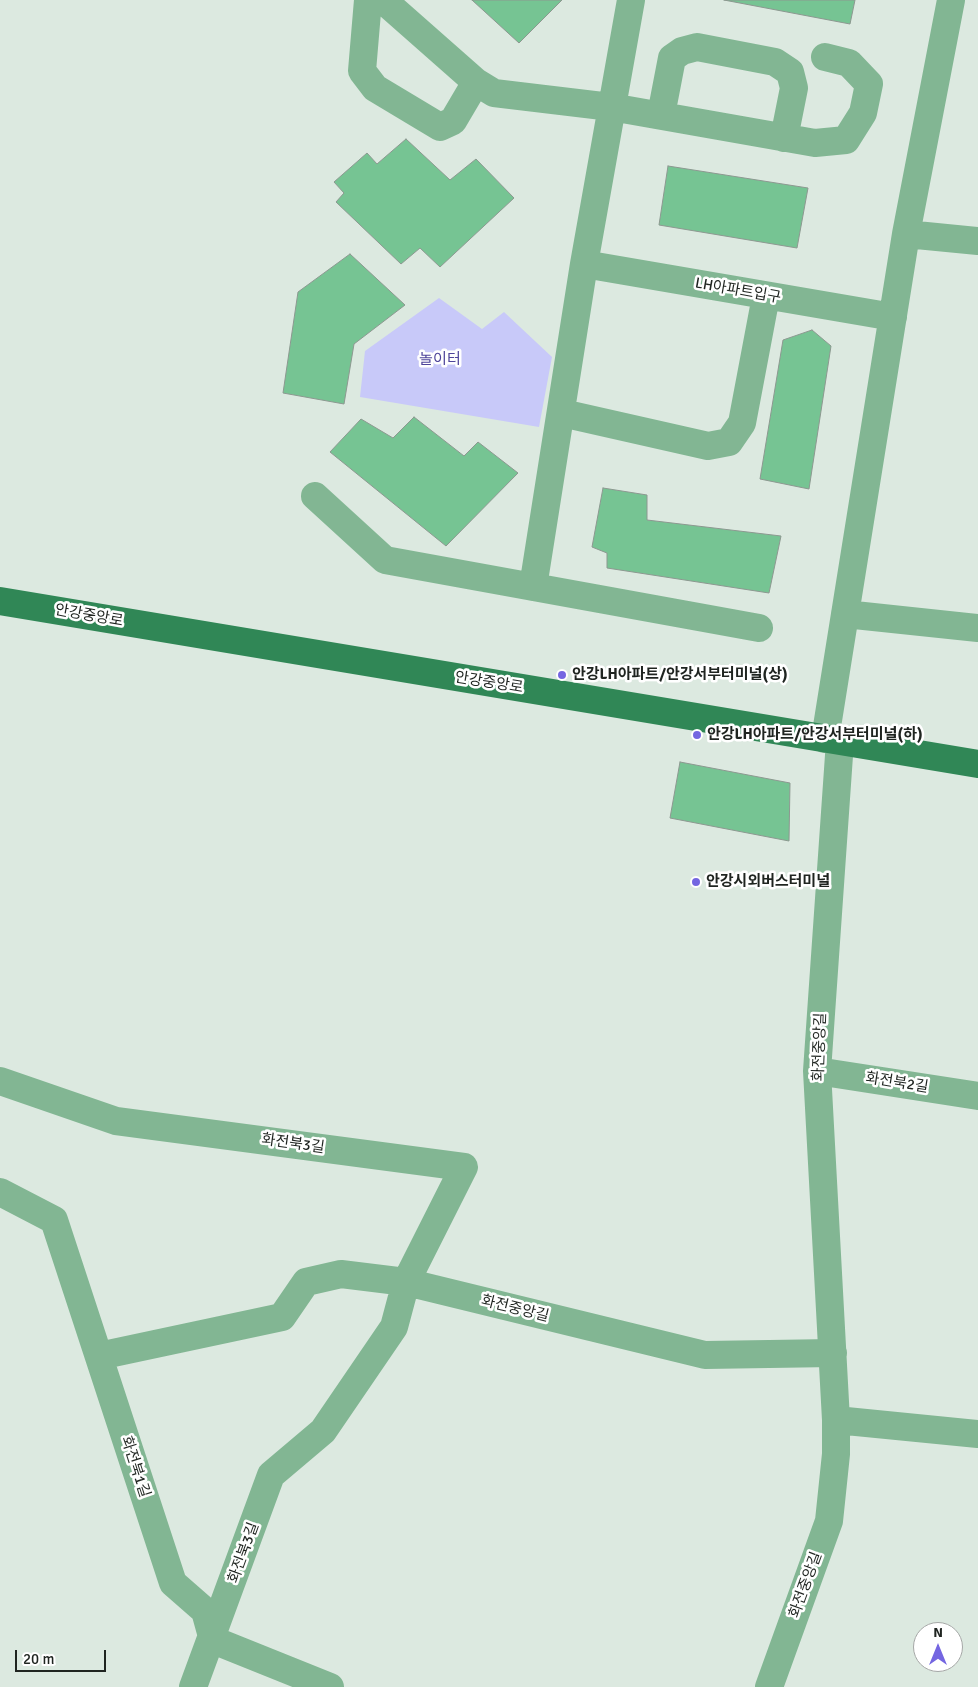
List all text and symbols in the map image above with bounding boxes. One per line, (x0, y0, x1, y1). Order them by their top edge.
street label: LH아파트입구 (694, 275, 782, 307)
park label: 놀이터 (419, 351, 461, 369)
street label: 안강중앙로 (53, 601, 125, 631)
place label: 안강LH아파트/안강서부터미널(상) (572, 666, 788, 684)
street label: 안강중앙로 (454, 669, 524, 697)
marker: 안강LH아파트/안강서부터미널(상) (556, 669, 568, 681)
place label: 안강LH아파트/안강서부터미널(하) (707, 726, 923, 744)
marker: 안강LH아파트/안강서부터미널(하) (691, 729, 703, 741)
place label: 안강시외버스터미널 (706, 873, 830, 891)
marker: 안강시외버스터미널 (690, 876, 702, 888)
street label: 화전중앙길 (810, 1012, 830, 1082)
street label: 화전북2길 (864, 1069, 930, 1097)
street label: 화전북3길 (260, 1131, 326, 1157)
street label: 화전중앙길 (479, 1292, 551, 1326)
street label: 화전북1길 (117, 1434, 153, 1500)
street label: 화전북3길 (225, 1520, 263, 1586)
street label: 화전중앙길 (786, 1550, 826, 1620)
north arrow (913, 1622, 963, 1672)
text: N (933, 1624, 943, 1641)
scale bar (18, 1640, 109, 1672)
text: 20 m (23, 1650, 54, 1668)

